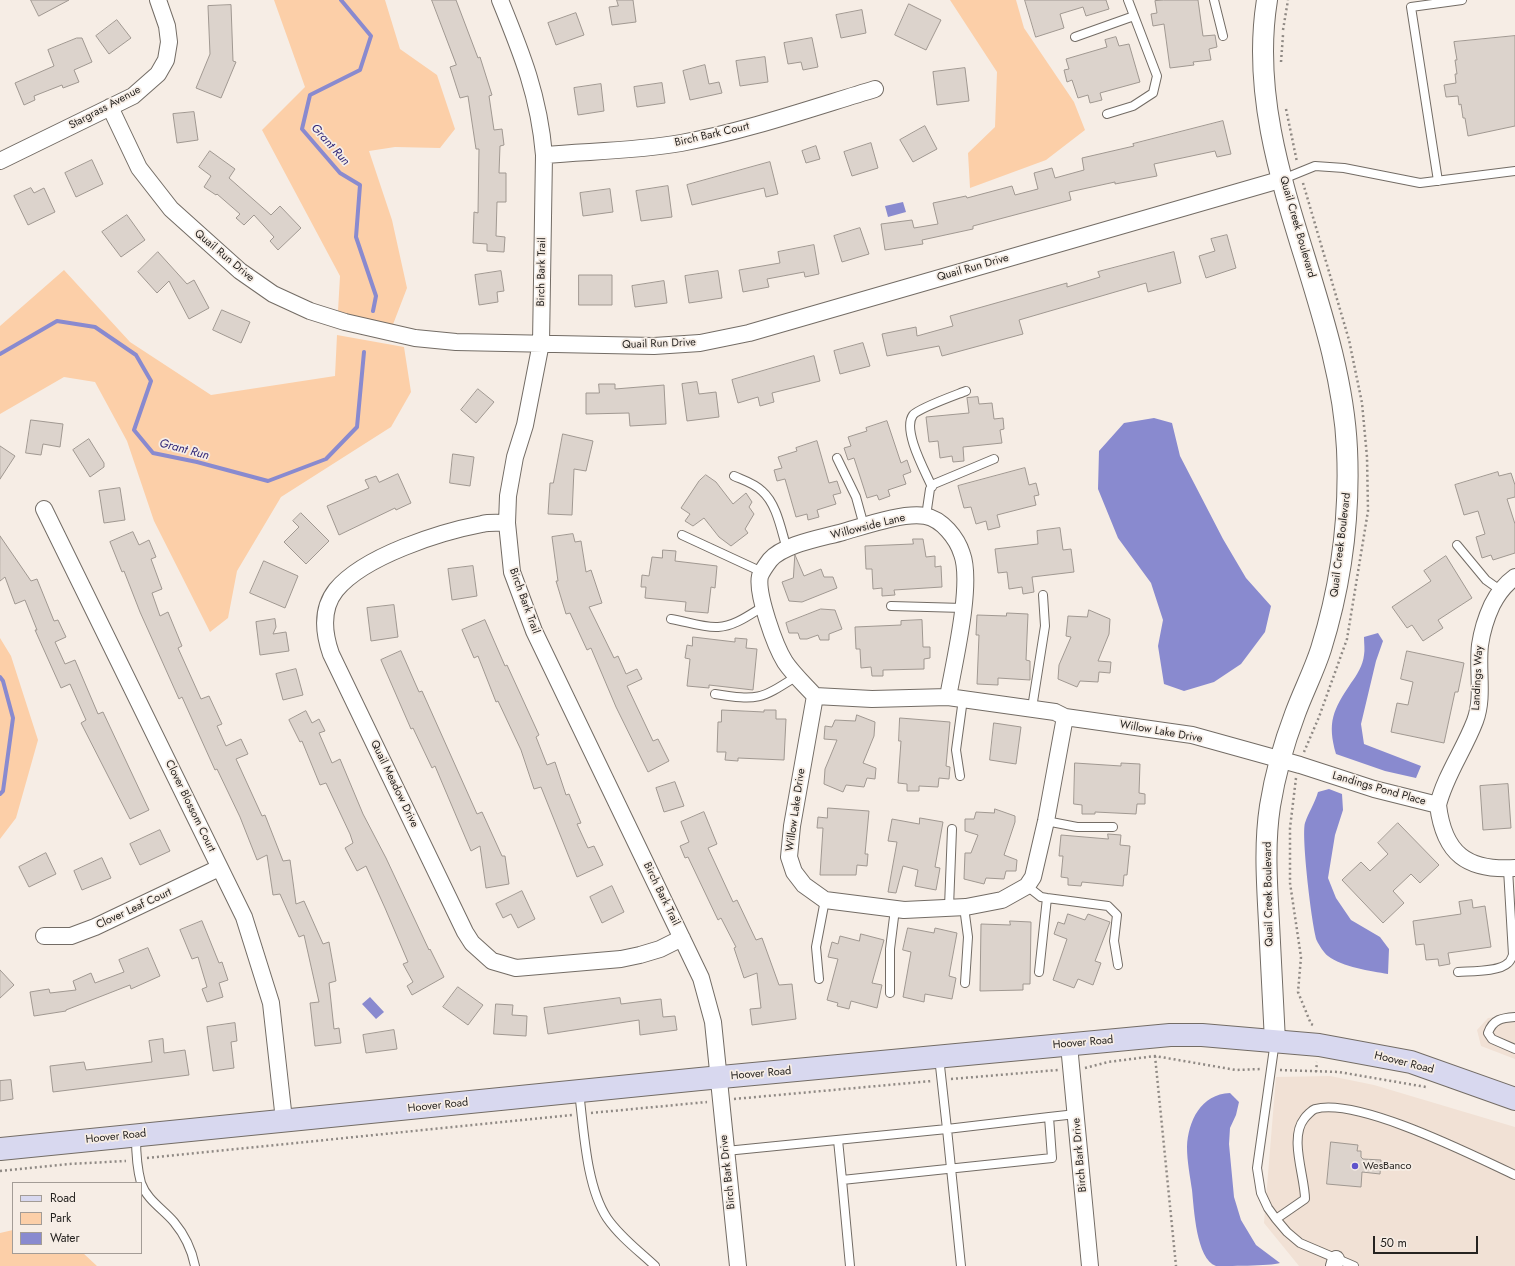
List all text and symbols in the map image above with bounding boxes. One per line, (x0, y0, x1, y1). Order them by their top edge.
street label: Stargrass Avenue (67, 84, 143, 132)
street label: Birch Bark Court (673, 120, 751, 150)
water label: Grant Run (308, 121, 352, 169)
street label: Quail Creek Boulevard (1276, 175, 1318, 279)
street label: Quail Run Drive (191, 227, 257, 285)
street label: Birch Bark Trail (535, 237, 549, 307)
street label: Quail Run Drive (936, 251, 1010, 285)
street label: Quail Run Drive (622, 336, 696, 352)
water label: Grant Run (158, 436, 210, 464)
street label: Quail Creek Boulevard (1328, 492, 1354, 598)
street label: Willowside Lane (829, 511, 907, 543)
street label: Birch Bark Trail (506, 566, 542, 636)
street label: Landings Way (1470, 645, 1486, 711)
street label: Willow Lake Drive (1119, 718, 1203, 746)
street label: Quail Meadow Drive (367, 738, 421, 830)
street label: Clover Blossom Court (162, 758, 218, 854)
street label: Willow Lake Drive (784, 768, 808, 852)
street label: Landings Pond Place (1331, 769, 1427, 809)
street label: Quail Creek Boulevard (1261, 841, 1277, 947)
street label: Birch Bark Trail (640, 860, 682, 928)
street label: Clover Leaf Court (94, 886, 174, 932)
street label: Hoover Road (1052, 1034, 1114, 1052)
street label: Hoover Road (1373, 1049, 1435, 1077)
street label: Hoover Road (730, 1065, 792, 1083)
street label: Hoover Road (407, 1096, 469, 1116)
street label: Birch Bark Drive (1070, 1117, 1090, 1193)
street label: Hoover Road (85, 1127, 147, 1147)
street label: Birch Bark Drive (718, 1134, 738, 1210)
place label: WesBanco (1363, 1159, 1412, 1173)
marker: WesBanco (1350, 1161, 1360, 1171)
legend (12, 1182, 142, 1254)
text: Road (50, 1189, 76, 1207)
text: Park (50, 1209, 71, 1227)
scale bar (1375, 1228, 1480, 1254)
text: Water (50, 1229, 80, 1247)
text: 50 m (1380, 1234, 1407, 1252)

